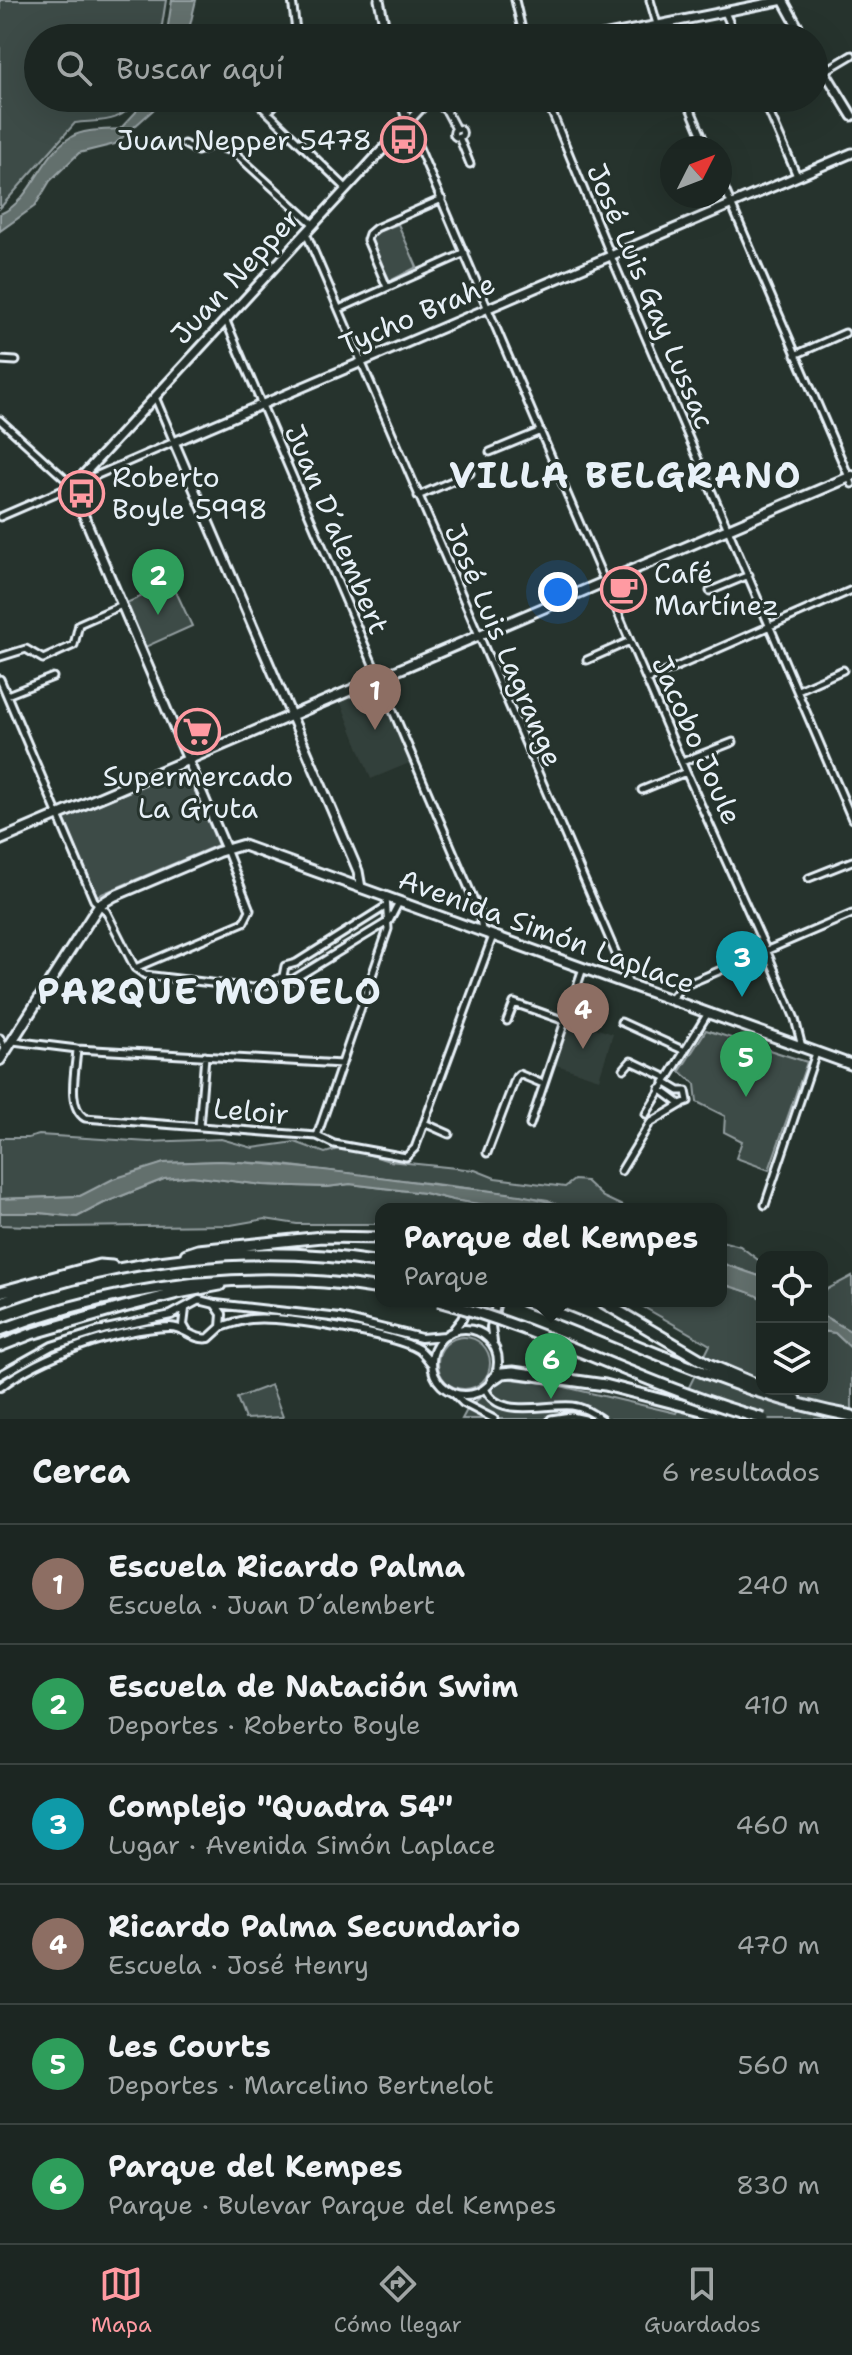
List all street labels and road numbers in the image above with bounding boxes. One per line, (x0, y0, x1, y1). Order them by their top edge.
street label: José Luis Gay Lussac (578, 157, 724, 435)
street label: Juan Nepper (162, 200, 308, 352)
street label: Tycho Brahe (333, 264, 501, 364)
street label: Juan D´alembert (276, 418, 398, 640)
street label: José Luis Lagrange (436, 518, 572, 772)
street label: Jacobo Joule (643, 650, 751, 830)
street label: Avenida Simón Laplace (394, 860, 700, 1002)
street label: Leloir (212, 1089, 290, 1133)

